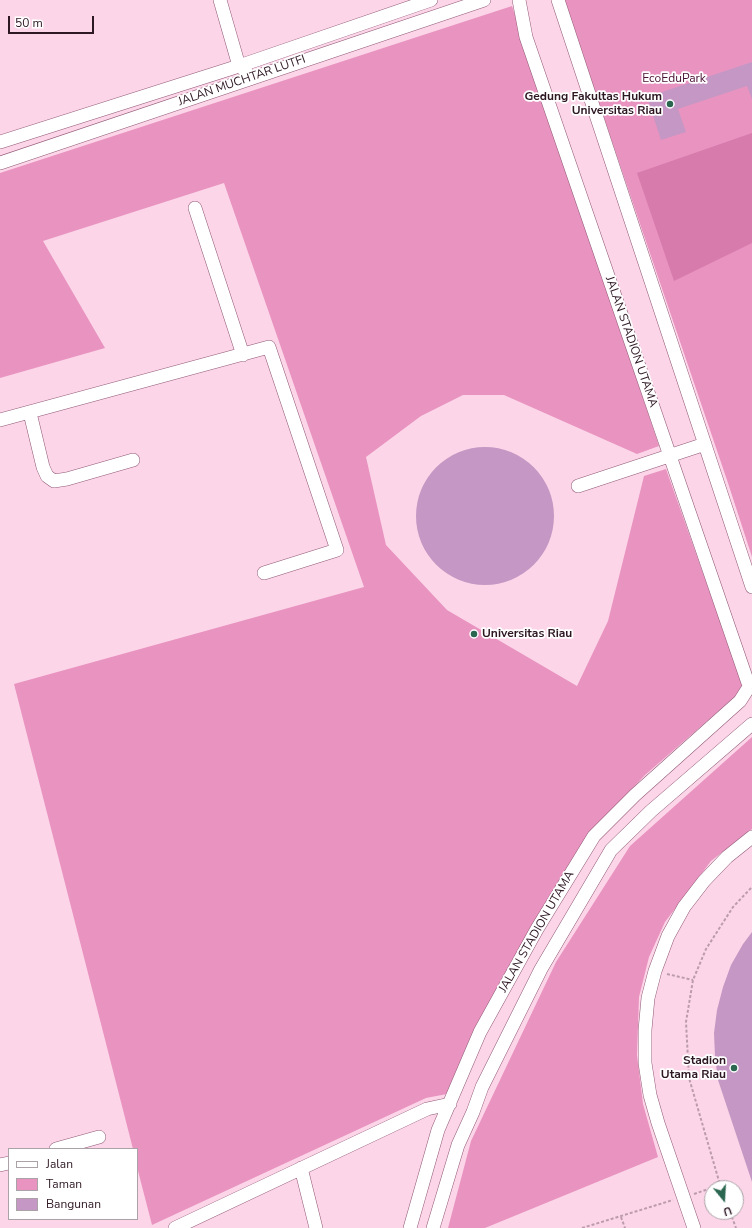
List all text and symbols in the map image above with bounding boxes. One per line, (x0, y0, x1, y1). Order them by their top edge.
scale bar (10, 8, 96, 34)
text: 50 m (15, 15, 43, 31)
street label: JALAN MUCHTAR LUTFI (176, 52, 308, 110)
park label: EcoEduPark (642, 72, 706, 86)
place label: Gedung Fakultas Hukum Universitas Riau (524, 90, 662, 118)
marker: Gedung Fakultas Hukum Universitas Riau (665, 99, 675, 109)
street label: JALAN STADION UTAMA (602, 275, 660, 409)
place label: Universitas Riau (482, 627, 572, 641)
marker: Universitas Riau (469, 629, 479, 639)
street label: JALAN STADION UTAMA (496, 869, 578, 995)
place label: Stadion Utama Riau (661, 1054, 726, 1082)
marker: Stadion Utama Riau (729, 1063, 739, 1073)
legend (8, 1148, 138, 1220)
text: Jalan (46, 1156, 73, 1172)
text: Taman (46, 1176, 82, 1192)
north arrow (704, 1180, 744, 1220)
text: Bangunan (46, 1196, 101, 1212)
text: U (721, 1203, 734, 1219)

